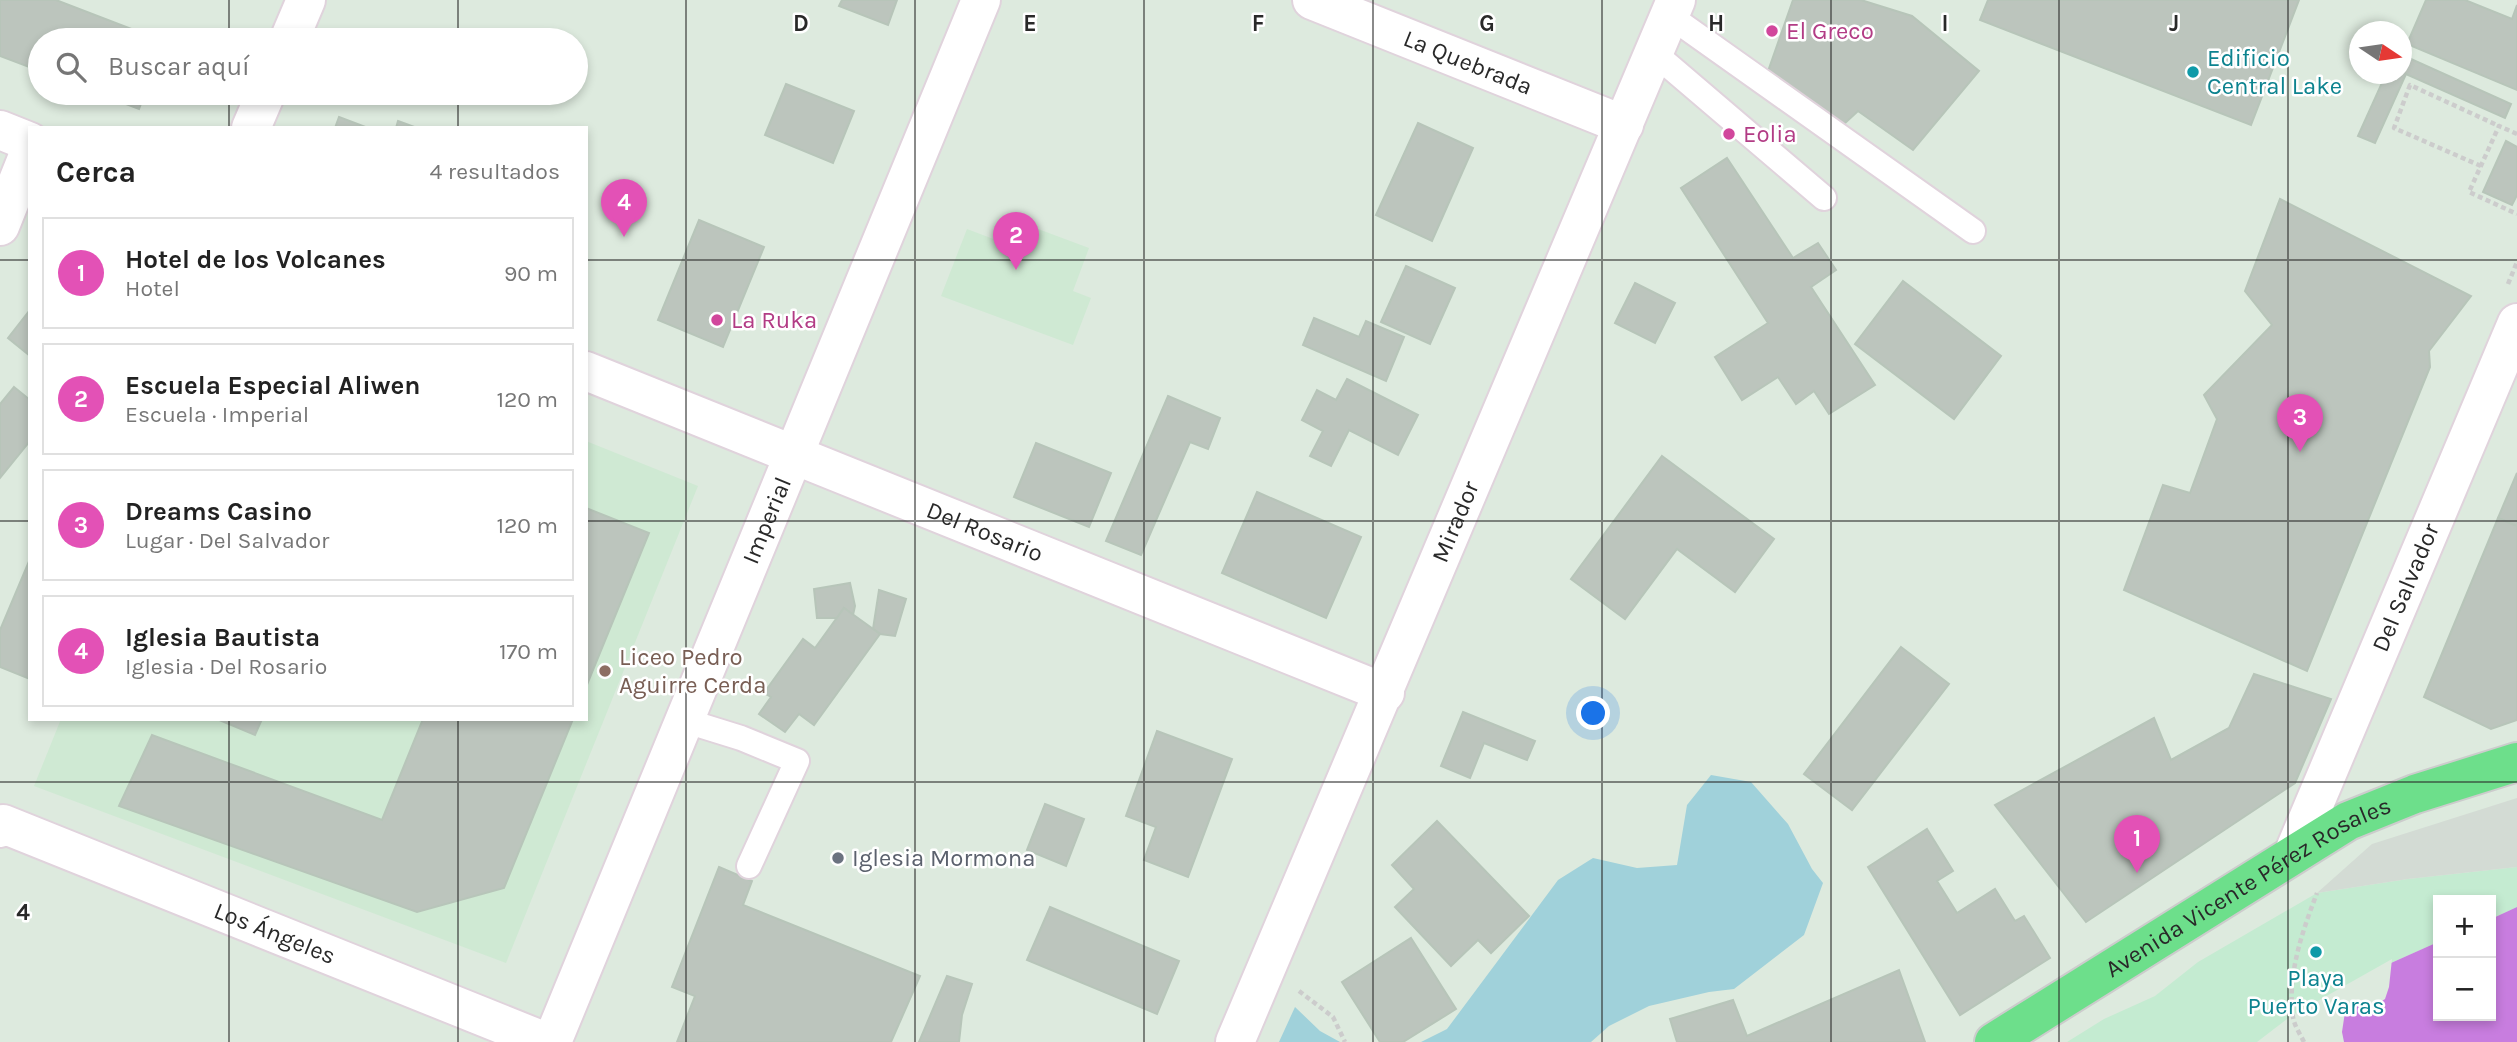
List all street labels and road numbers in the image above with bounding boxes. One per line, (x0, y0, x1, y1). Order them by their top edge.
street label: La Quebrada (1399, 24, 1536, 101)
street label: Imperial (736, 473, 797, 568)
street label: Mirador (1426, 477, 1485, 566)
street label: Del Rosario (922, 496, 1047, 568)
street label: Del Salvador (2366, 519, 2445, 656)
street label: Avenida Vicente Pérez Rosales (2100, 791, 2395, 983)
street label: Los Ángeles (210, 896, 340, 970)

